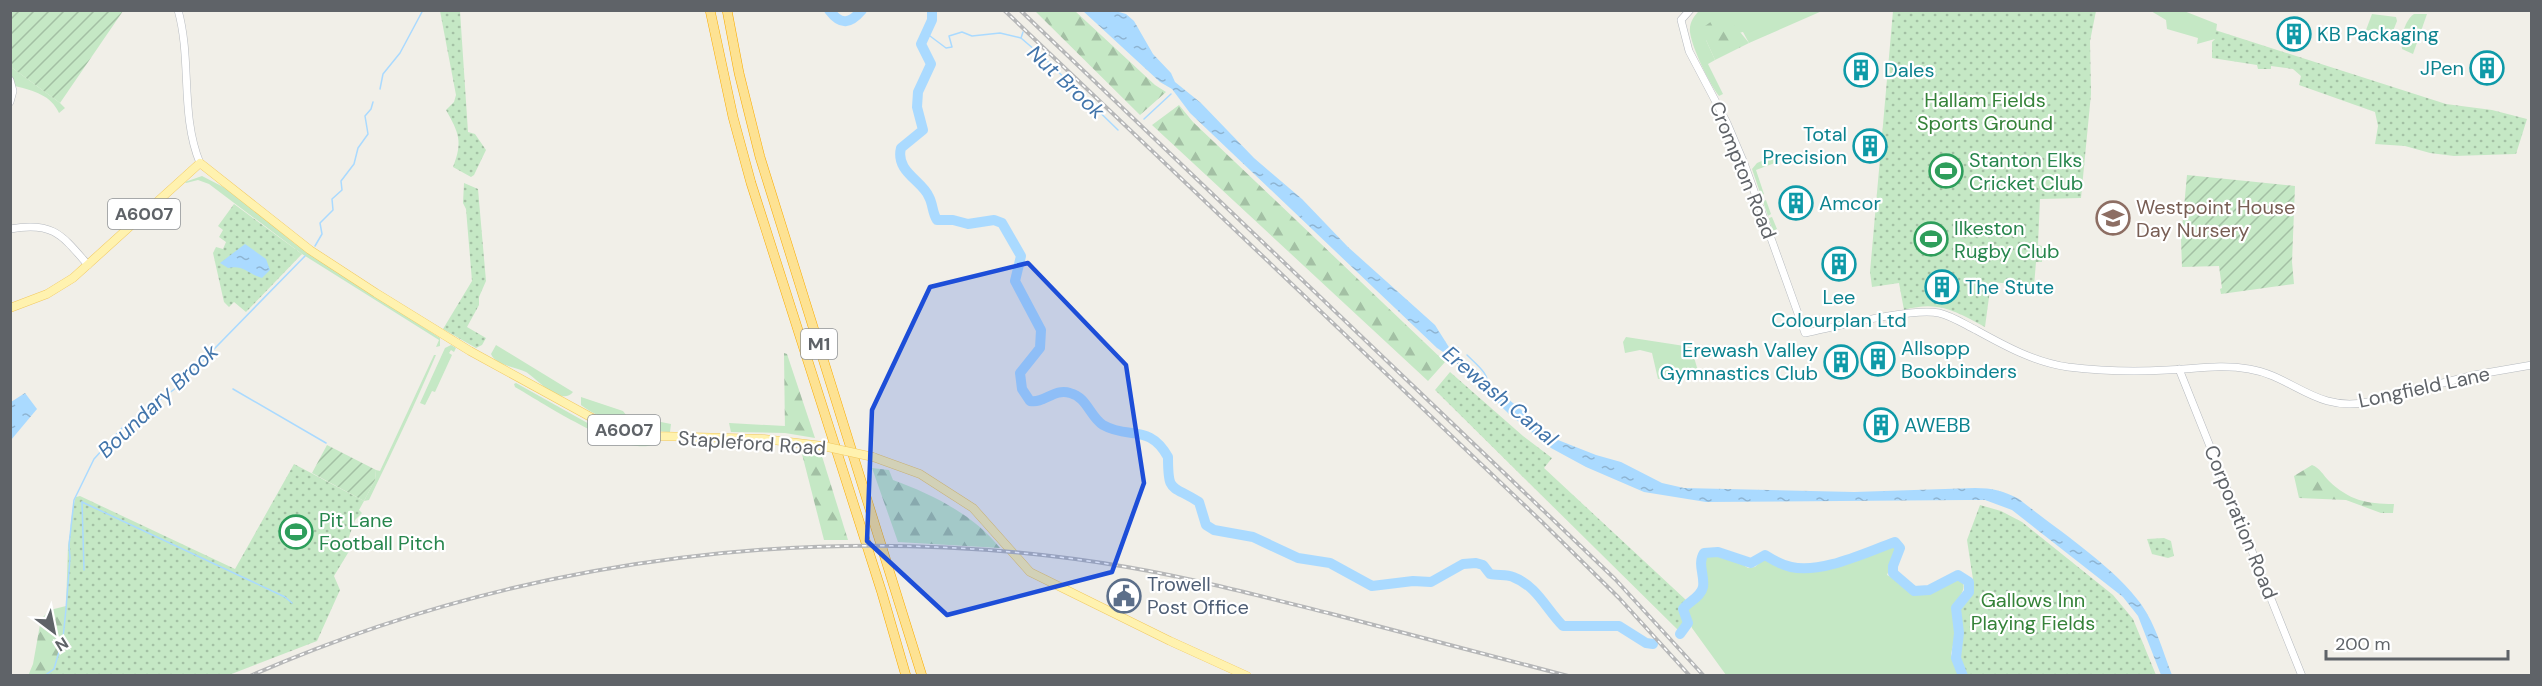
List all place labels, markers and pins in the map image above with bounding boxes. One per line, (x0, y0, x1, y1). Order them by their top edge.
building icon: KB Packaging (2276, 16, 2312, 52)
place label: KB Packaging (2317, 21, 2439, 47)
building icon: JPen (2469, 50, 2505, 86)
building icon: Dales (1843, 52, 1879, 88)
place label: JPen (2420, 55, 2464, 81)
place label: Dales (1884, 57, 1935, 83)
place label: Total Precision (1763, 121, 1847, 170)
building icon: Total Precision (1852, 128, 1888, 164)
place label: Stanton Elks Cricket Club (1969, 147, 2083, 196)
sports icon: Stanton Elks Cricket Club (1928, 153, 1964, 189)
building icon: Amcor (1778, 185, 1814, 221)
place label: Amcor (1819, 190, 1881, 216)
place label: Westpoint House Day Nursery (2136, 194, 2295, 243)
school or university icon: Westpoint House Day Nursery (2095, 200, 2131, 236)
place label: Ilkeston Rugby Club (1954, 215, 2059, 264)
sports icon: Ilkeston Rugby Club (1913, 221, 1949, 257)
building icon: Lee Colourplan Ltd (1821, 246, 1857, 282)
building icon: The Stute (1924, 269, 1960, 305)
place label: The Stute (1965, 274, 2054, 300)
place label: Lee Colourplan Ltd (1771, 284, 1907, 333)
place label: Allsopp Bookbinders (1901, 335, 2017, 384)
place label: Erewash Valley Gymnastics Club (1660, 337, 1818, 386)
building icon: Allsopp Bookbinders (1860, 341, 1896, 377)
building icon: Erewash Valley Gymnastics Club (1823, 344, 1859, 380)
building icon: AWEBB (1863, 407, 1899, 443)
place label: AWEBB (1904, 412, 1971, 438)
place label: Pit Lane Football Pitch (319, 507, 445, 556)
sports icon: Pit Lane Football Pitch (278, 514, 314, 550)
place label: Trowell Post Office (1147, 571, 1249, 620)
public building icon: Trowell Post Office (1106, 578, 1142, 614)

